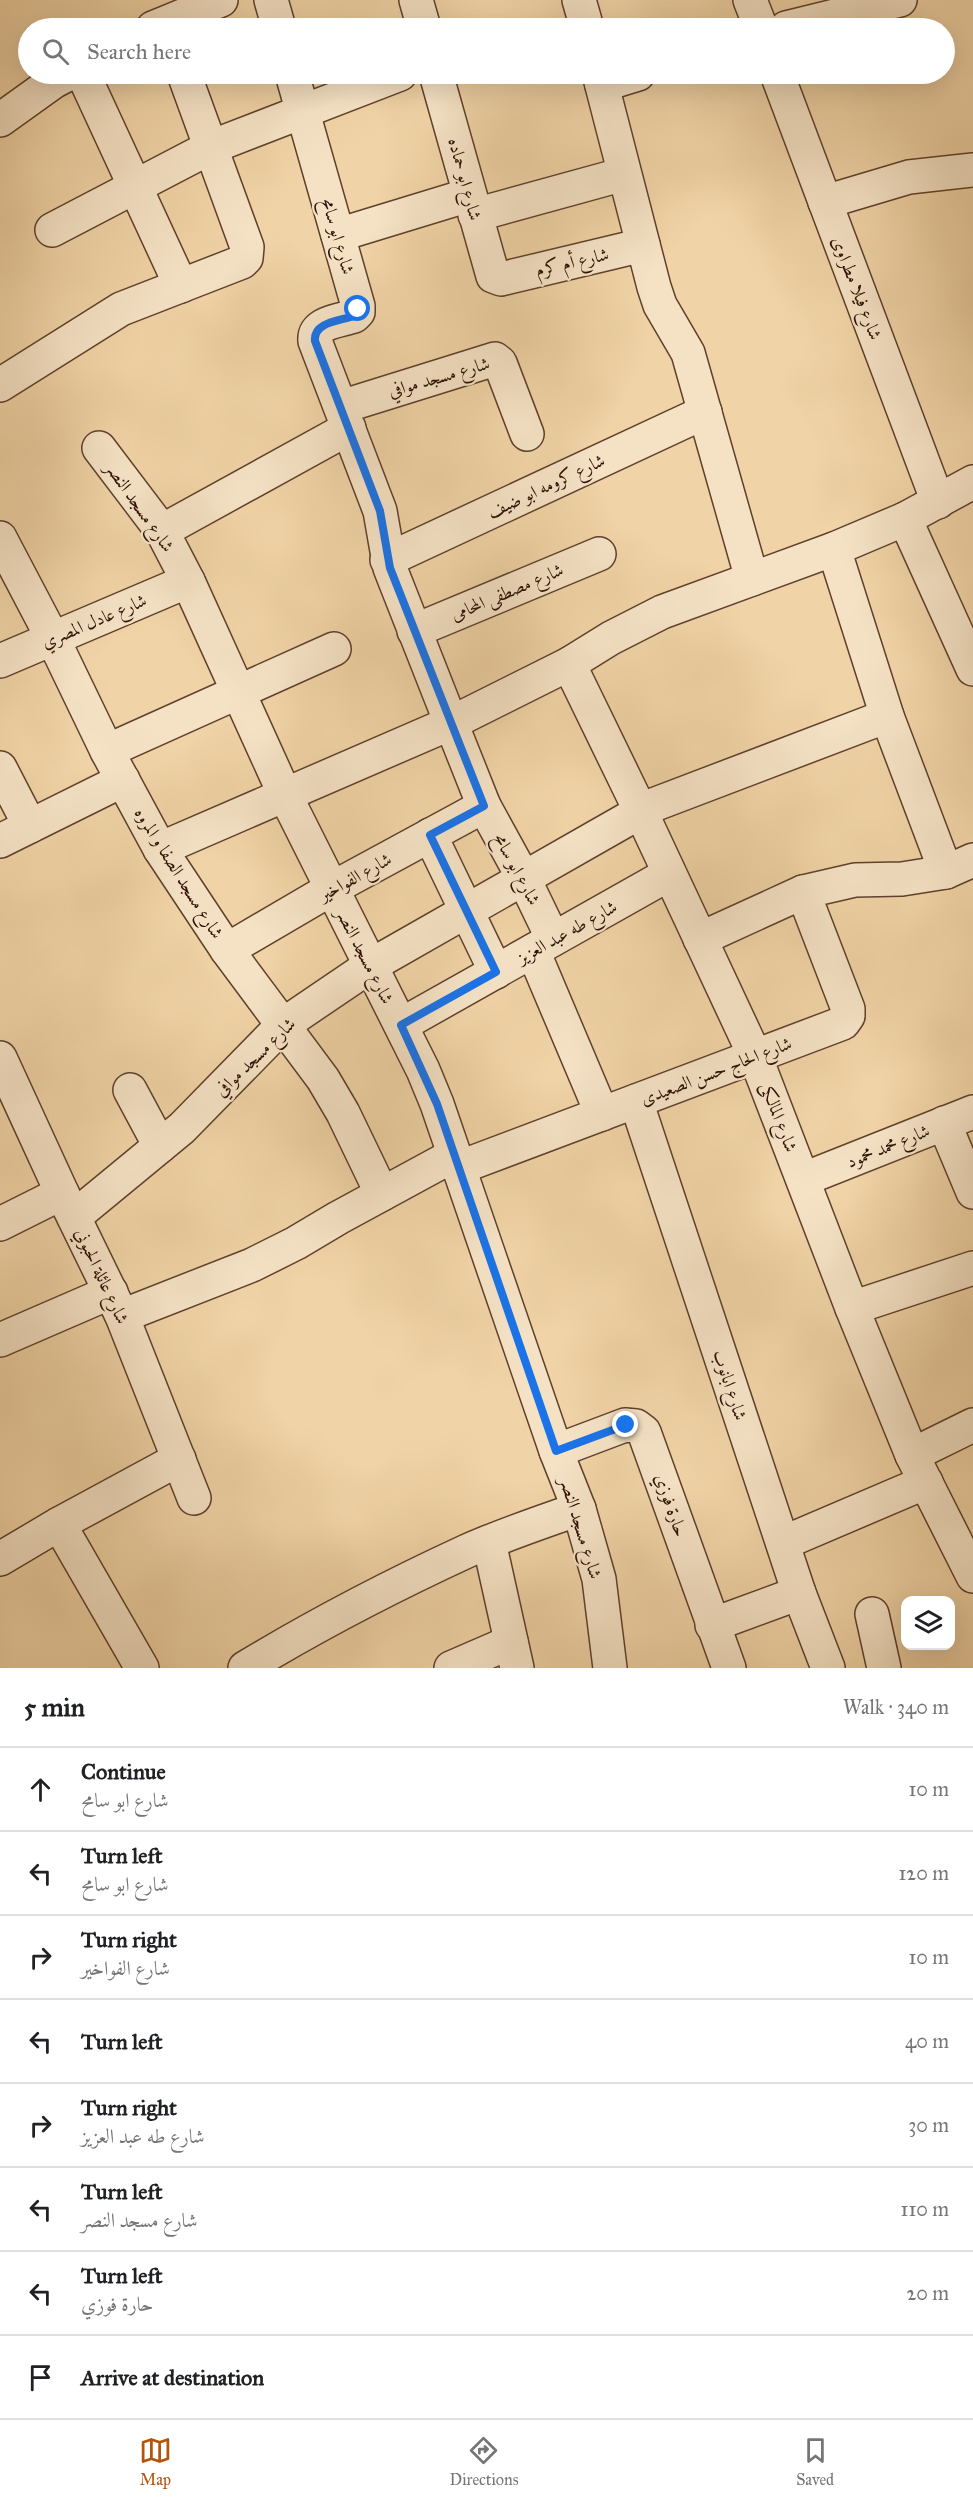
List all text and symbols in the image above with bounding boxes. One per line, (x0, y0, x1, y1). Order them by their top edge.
search box (18, 18, 955, 84)
icon: search (39, 35, 72, 68)
text: Search here (87, 38, 191, 65)
street label: شارع ابو حماده (440, 135, 487, 224)
street label: شارع ابو سامح (312, 195, 359, 278)
street label: شارع فيلا مطراوى (823, 233, 887, 344)
street label: شارع أم كرم (533, 241, 612, 286)
route start (344, 295, 370, 321)
street label: شارع مسجد موافي (386, 352, 493, 406)
street label: شارع كرومه ابو ضيف (484, 449, 610, 527)
street label: شارع مسجد النصر (96, 456, 179, 559)
street label: شارع مصطفى المحامى (447, 558, 568, 629)
street label: شارع عادل المصري (38, 589, 152, 657)
street label: شارع مسجد الصفا و المروه (126, 803, 228, 945)
street label: شارع ابو سامح (484, 829, 545, 911)
street label: شارع الفواخير (313, 848, 397, 910)
street label: شارع طه عبد العزيز (511, 895, 623, 973)
street label: شارع مسجد النصر (327, 902, 399, 1010)
street label: شارع مسجد موافي (210, 1013, 303, 1104)
street label: شارع الحاج حسن الصعيدى (637, 1032, 797, 1115)
street label: شارع المالكى (752, 1079, 802, 1157)
street label: شارع محمد محمود (843, 1119, 934, 1176)
street label: شارع عائلة الحبوني (67, 1225, 134, 1329)
street label: شارع ابانوب (704, 1347, 752, 1424)
route end (612, 1411, 638, 1437)
street label: حارة فوزي (646, 1471, 692, 1541)
street label: شارع مسجد النصر (551, 1473, 607, 1583)
map controls (901, 1596, 955, 1650)
button: layers (901, 1596, 955, 1650)
text: 5 min (24, 1691, 85, 1723)
text: Walk · 340 m (843, 1695, 949, 1719)
text: Continue (81, 1758, 166, 1785)
icon: ahead (24, 1773, 57, 1806)
text: 10 m (908, 1777, 949, 1801)
text: شارع ابو سامح (81, 1788, 169, 1812)
text: Turn left (81, 1842, 163, 1869)
icon: left (24, 1857, 57, 1890)
text: 120 m (898, 1861, 949, 1885)
text: شارع ابو سامح (81, 1872, 169, 1896)
text: Turn right (81, 1926, 177, 1953)
icon: right (24, 1941, 57, 1974)
text: 10 m (908, 1945, 949, 1969)
text: شارع الفواخير (81, 1956, 170, 1980)
icon: left (24, 2025, 57, 2058)
text: Turn left (81, 2028, 163, 2055)
text: 40 m (905, 2029, 949, 2053)
text: Turn right (81, 2094, 177, 2121)
icon: right (24, 2109, 57, 2142)
text: 30 m (908, 2113, 949, 2137)
text: شارع طه عبد العزيز (81, 2124, 205, 2148)
text: Turn left (81, 2178, 163, 2205)
icon: left (24, 2193, 57, 2226)
text: 110 m (901, 2197, 949, 2221)
text: شارع مسجد النصر (81, 2208, 198, 2232)
text: Turn left (81, 2262, 163, 2289)
icon: left (24, 2277, 57, 2310)
text: 20 m (906, 2281, 949, 2305)
text: حارة فوزي (81, 2292, 153, 2316)
icon: arrive (24, 2361, 57, 2394)
text: Arrive at destination (81, 2364, 264, 2391)
tab: Map (139, 2434, 172, 2489)
tab: Directions (450, 2434, 518, 2489)
tab: Saved (796, 2434, 834, 2489)

